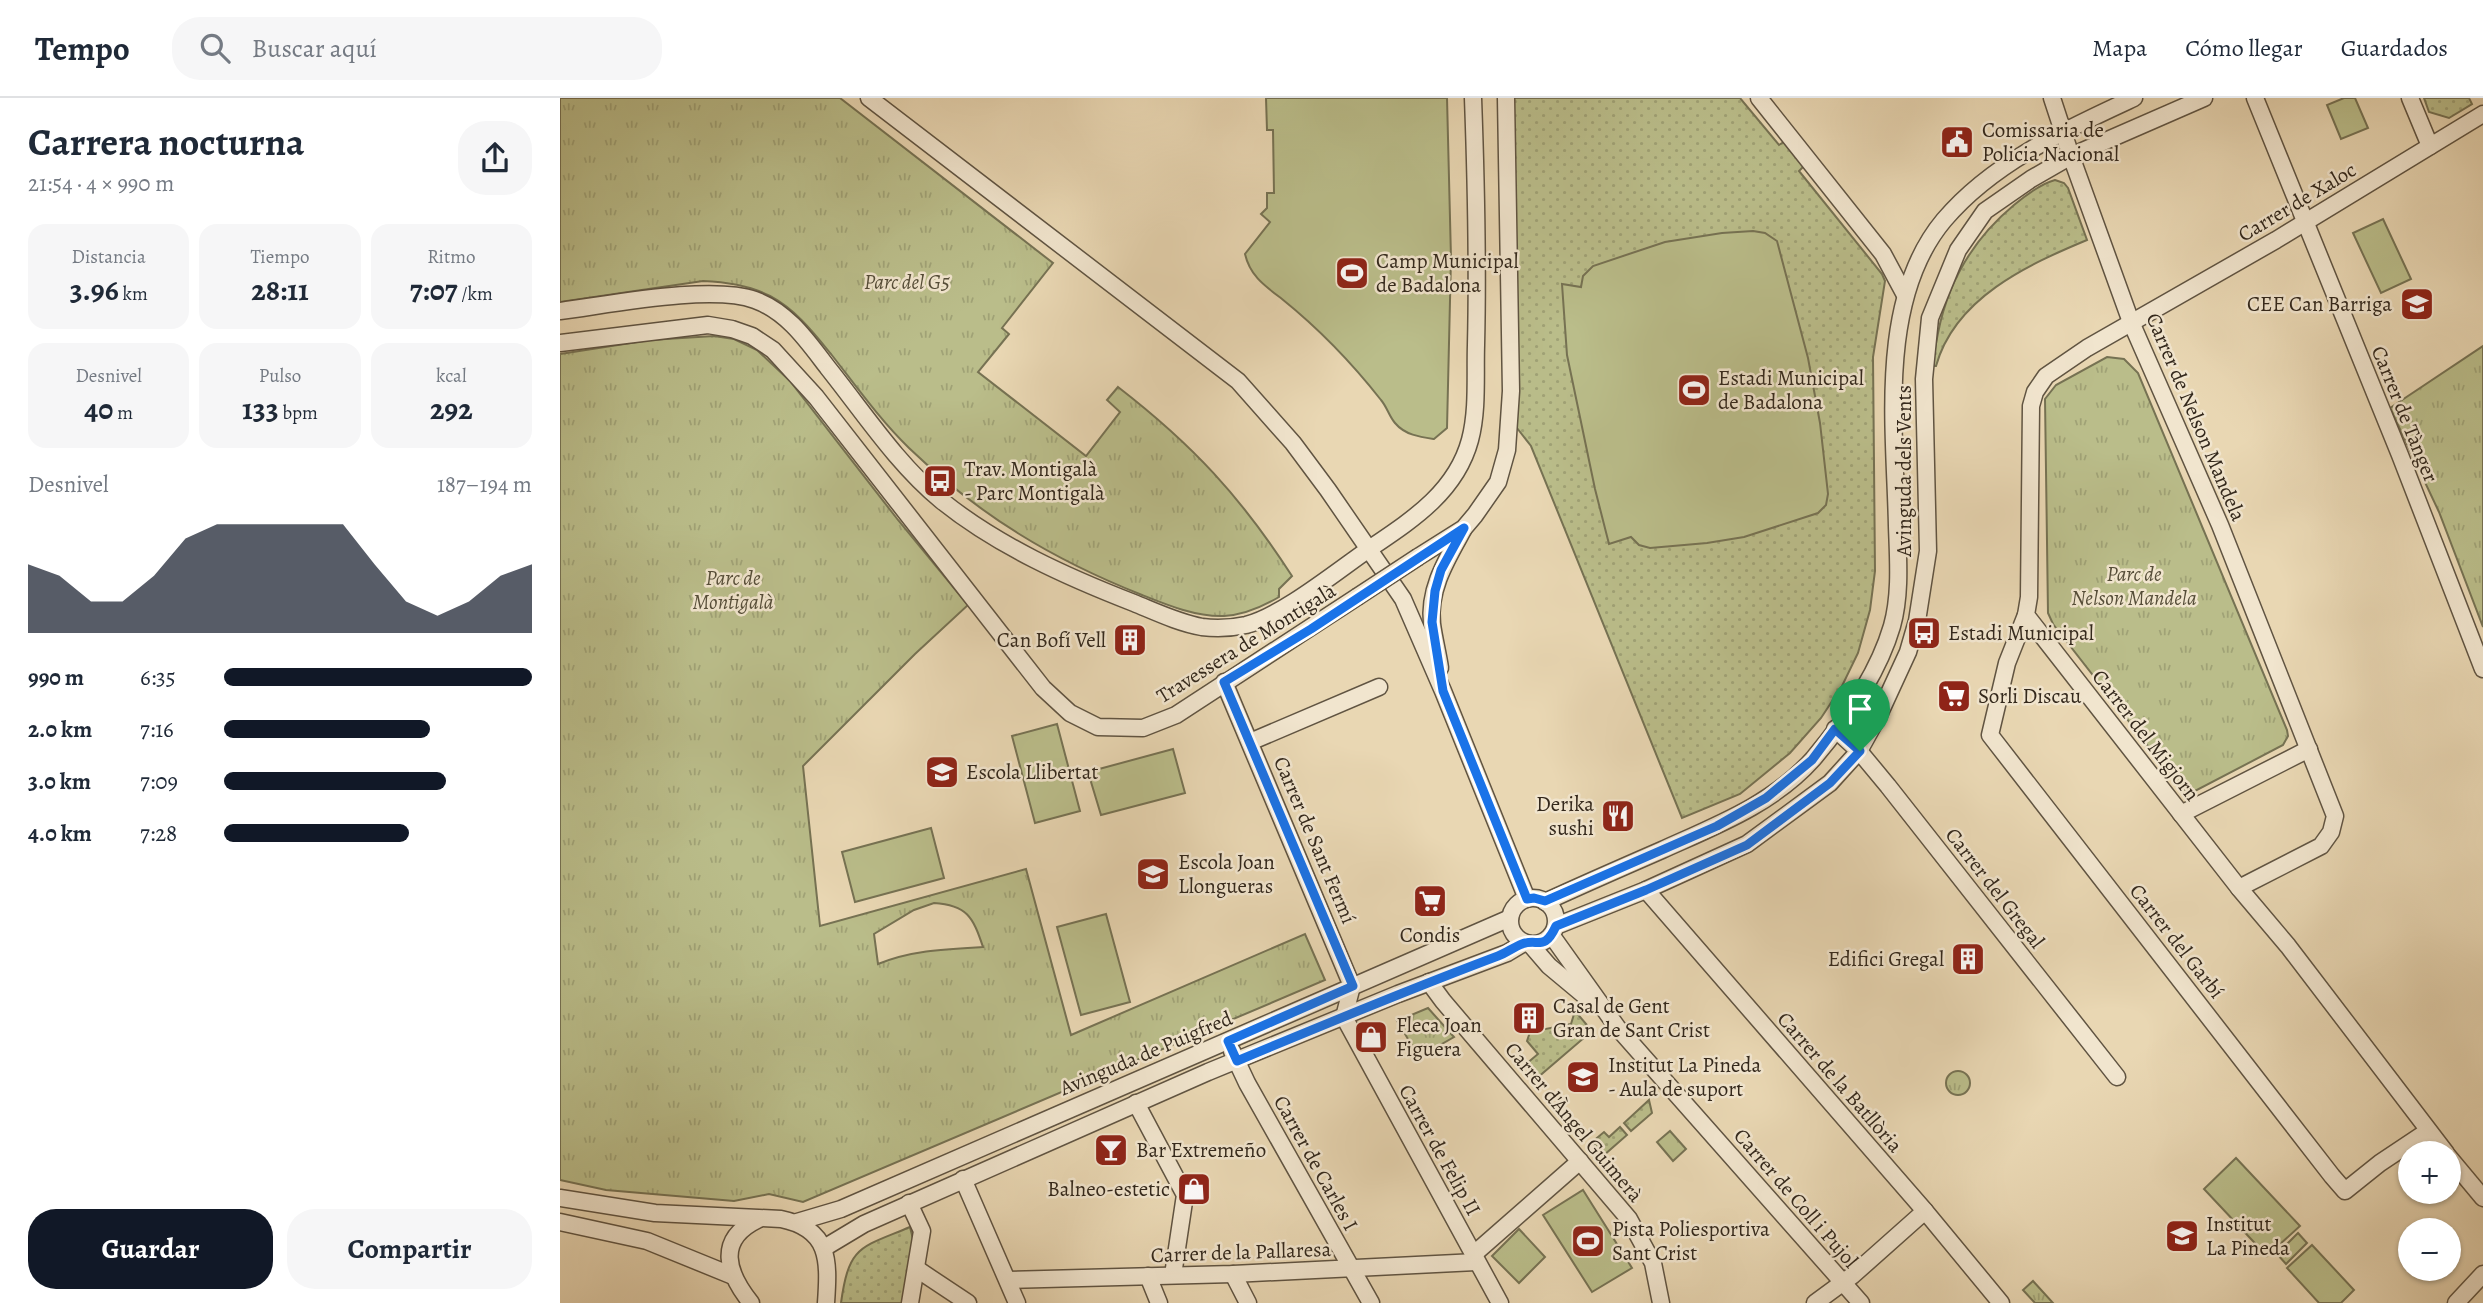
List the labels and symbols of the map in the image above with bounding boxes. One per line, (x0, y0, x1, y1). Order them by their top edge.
place label: Comissaria de Policia Nacional (1982, 116, 2119, 168)
public building icon: Comissaria de Policia Nacional (1938, 123, 1976, 161)
street label: Carrer de Xaloc (2233, 156, 2361, 248)
place label: Camp Municipal de Badalona (1376, 247, 1519, 299)
sports icon: Camp Municipal de Badalona (1333, 254, 1371, 292)
park label: Parc del G5 (864, 268, 950, 296)
school or university icon: CEE Can Barriga (2398, 285, 2436, 323)
place label: CEE Can Barriga (2247, 290, 2392, 318)
street label: Carrer de Nelson Mandela (2139, 309, 2253, 526)
street label: Carrer de Tànger (2365, 342, 2445, 486)
place label: Estadi Municipal de Badalona (1718, 364, 1864, 416)
sports icon: Estadi Municipal de Badalona (1675, 371, 1713, 409)
street label: Avinguda dels Vents (1890, 385, 1918, 558)
place label: Trav. Montigalà - Parc Montigalà (964, 455, 1105, 507)
bus stop icon: Trav. Montigalà - Parc Montigalà (921, 462, 959, 500)
park label: Parc de Nelson Mandela (2071, 560, 2197, 612)
park label: Parc de Montigalà (692, 564, 774, 616)
street label: Travessera de Montigalà (1151, 576, 1341, 710)
bus stop icon: Estadi Municipal (1905, 614, 1943, 652)
place label: Estadi Municipal (1948, 619, 2094, 647)
building icon: Can Bofí Vell (1111, 621, 1149, 659)
place label: Can Bofí Vell (997, 626, 1106, 654)
street label: Carrer del Migjorn (2086, 663, 2206, 807)
supermarket icon: Sorli Discau (1935, 677, 1973, 715)
pin (1830, 679, 1890, 751)
place label: Sorli Discau (1978, 682, 2082, 710)
street label: Carrer de Sant Fermí (1267, 752, 1363, 928)
school or university icon: Escola Llibertat (923, 753, 961, 791)
place label: Escola Llibertat (966, 758, 1098, 786)
place label: Derika sushi (1536, 790, 1594, 842)
restaurant icon: Derika sushi (1599, 797, 1637, 835)
street label: Carrer del Gregal (1939, 822, 2051, 954)
place label: Escola Joan Llongueras (1178, 848, 1275, 900)
school or university icon: Escola Joan Llongueras (1134, 855, 1172, 893)
street label: Carrer del Garbí (2123, 878, 2231, 1004)
supermarket icon: Condis (1411, 882, 1449, 920)
place label: Condis (1400, 921, 1460, 949)
building icon: Edifici Gregal (1949, 940, 1987, 978)
place label: Edifici Gregal (1828, 945, 1944, 973)
place label: Casal de Gent Gran de Sant Crist (1553, 992, 1710, 1044)
building icon: Casal de Gent Gran de Sant Crist (1510, 999, 1548, 1037)
street label: Avinguda de Puigfred (1054, 1004, 1237, 1102)
street label: Carrer de la Batllòria (1771, 1006, 1909, 1159)
place label: Fleca Joan Figuera (1396, 1011, 1482, 1063)
shop icon: Fleca Joan Figuera (1352, 1018, 1390, 1056)
street label: Carrer d'Àngel Guimerà (1499, 1036, 1650, 1208)
place label: Institut La Pineda - Aula de suport (1608, 1051, 1762, 1103)
school or university icon: Institut La Pineda - Aula de suport (1564, 1058, 1602, 1096)
street label: Carrer de Felip II (1392, 1079, 1488, 1221)
street label: Carrer de Carles I (1267, 1090, 1365, 1236)
street label: Carrer de Coll i Pujol (1727, 1122, 1865, 1274)
bar icon: Bar Extremeño (1092, 1131, 1130, 1169)
place label: Bar Extremeño (1136, 1136, 1266, 1164)
shop icon: Balneo-estetic (1175, 1170, 1213, 1208)
place label: Balneo-estetic (1047, 1175, 1170, 1203)
place label: Institut La Pineda (2206, 1210, 2290, 1262)
place label: Pista Poliesportiva Sant Crist (1612, 1215, 1770, 1267)
school or university icon: Institut La Pineda (2163, 1217, 2201, 1255)
sports icon: Pista Poliesportiva Sant Crist (1569, 1222, 1607, 1260)
street label: Carrer de la Pallaresa (1150, 1235, 1332, 1269)

